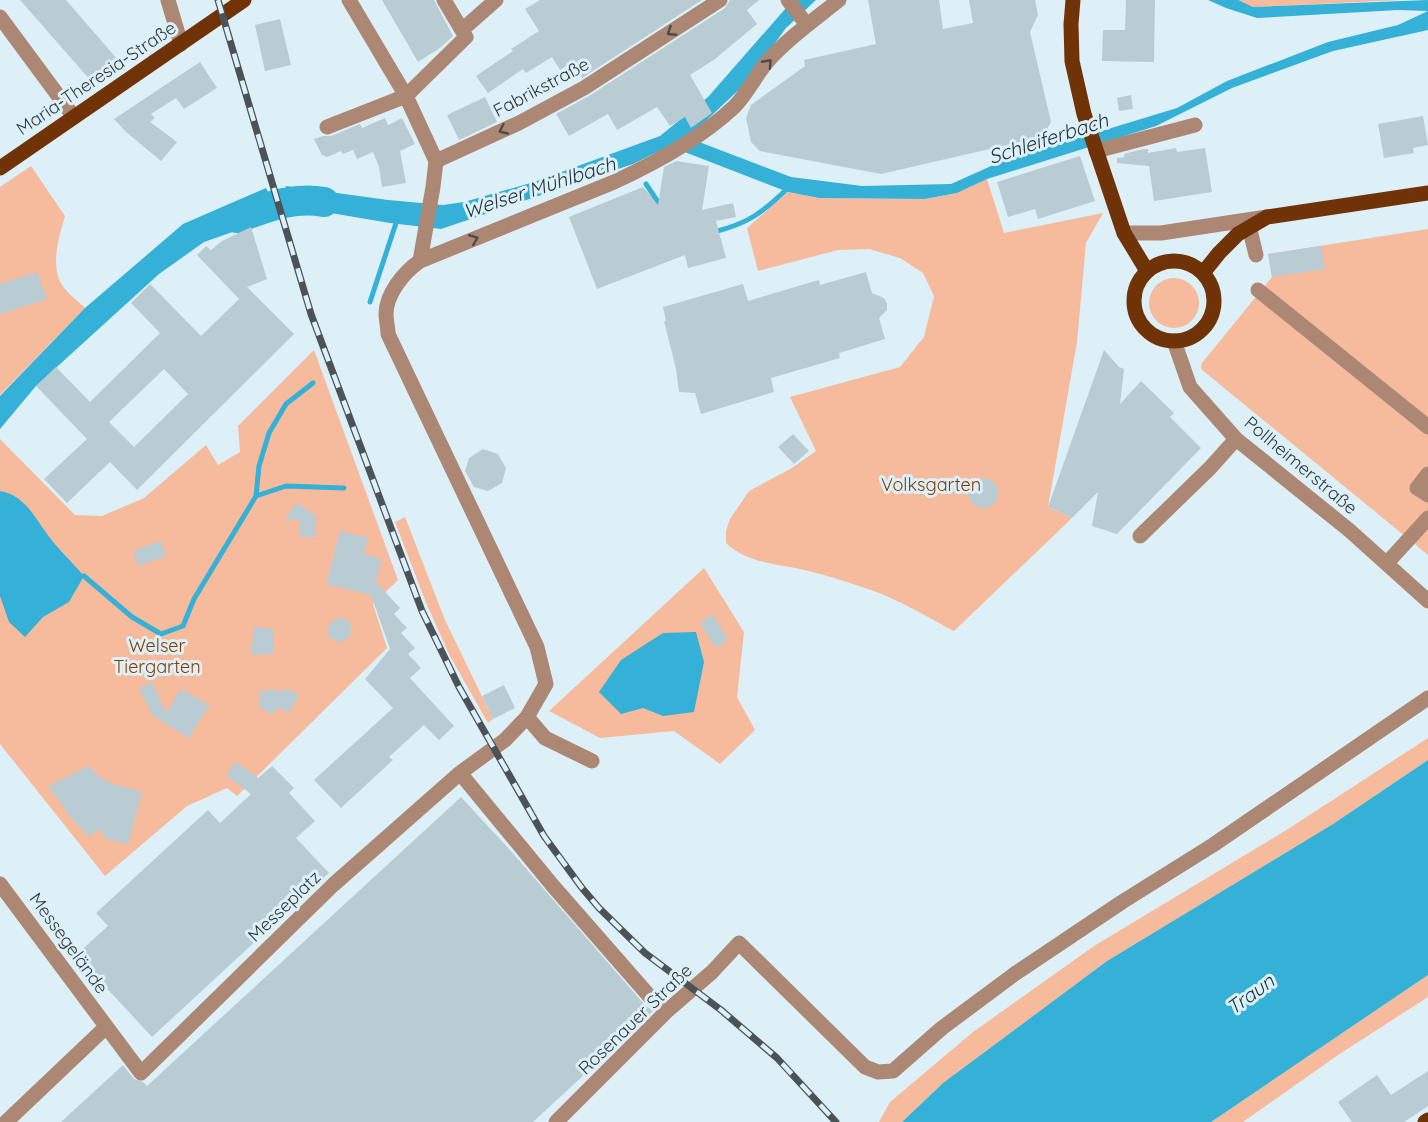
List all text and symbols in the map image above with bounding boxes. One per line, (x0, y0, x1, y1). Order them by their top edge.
street label: Maria-Theresia-Straße (12, 16, 180, 140)
one-way arrow (666, 24, 677, 35)
street label: Fabrikstraße (489, 52, 593, 122)
one-way arrow (761, 60, 772, 70)
water label: Schleiferbach (985, 107, 1112, 169)
one-way arrow (498, 123, 509, 135)
water label: Welser Mühlbach (460, 150, 619, 223)
one-way arrow (468, 234, 479, 246)
street label: Pollheimerstraße (1240, 411, 1362, 519)
park label: Volksgarten (881, 473, 981, 496)
park label: Welser Tiergarten (113, 634, 201, 678)
street label: Messeplatz (243, 865, 325, 947)
street label: Messegelände (25, 888, 113, 998)
street label: Rosenauer Straße (573, 959, 697, 1079)
water label: Traun (1221, 968, 1279, 1020)

